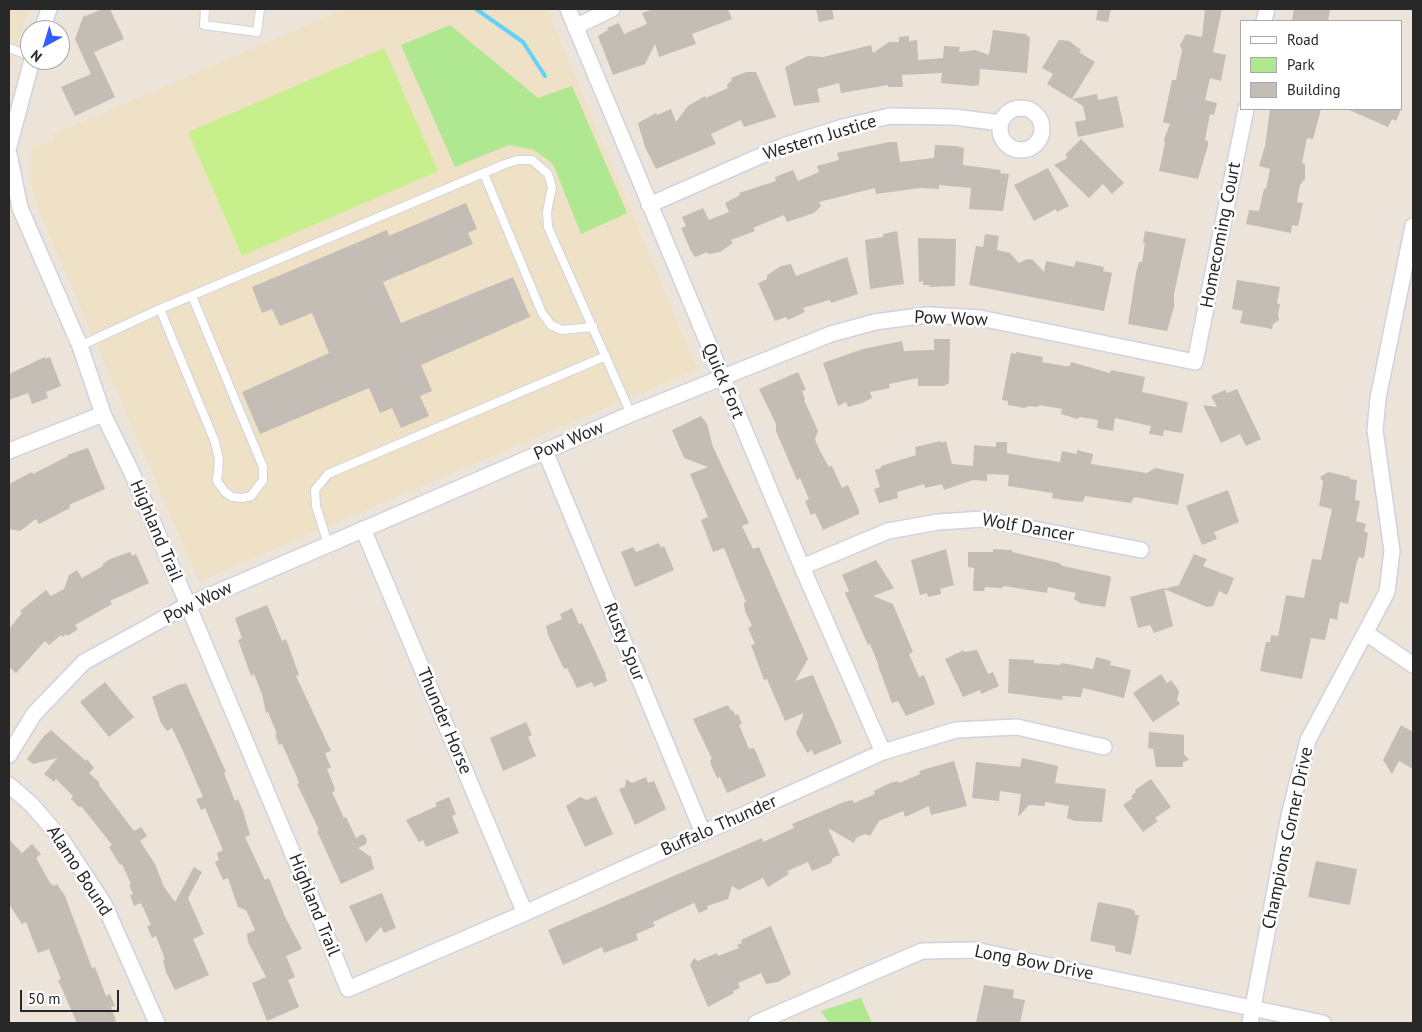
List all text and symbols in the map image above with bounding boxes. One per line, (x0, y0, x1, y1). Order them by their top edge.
north arrow (20, 20, 70, 70)
legend (1240, 20, 1402, 110)
text: Road (1287, 30, 1319, 49)
text: N (27, 46, 45, 66)
text: Park (1287, 55, 1315, 74)
text: Building (1287, 80, 1341, 99)
street label: Western Justice (761, 111, 879, 165)
street label: Homecoming Court (1196, 160, 1246, 310)
street label: Pow Wow (914, 307, 988, 331)
street label: Quick Fort (697, 340, 749, 422)
street label: Pow Wow (531, 417, 607, 465)
street label: Highland Trail (125, 477, 187, 585)
street label: Wolf Dancer (980, 509, 1076, 547)
street label: Pow Wow (160, 577, 236, 629)
street label: Rusty Spur (599, 600, 649, 684)
street label: Thunder Horse (412, 664, 476, 778)
street label: Champions Corner Drive (1258, 745, 1318, 931)
street label: Buffalo Thunder (658, 791, 780, 861)
street label: Alamo Bound (42, 822, 116, 920)
street label: Highland Trail (284, 851, 344, 959)
street label: Long Bow Drive (973, 941, 1095, 985)
scale bar (22, 980, 121, 1012)
text: 50 m (28, 989, 61, 1008)

